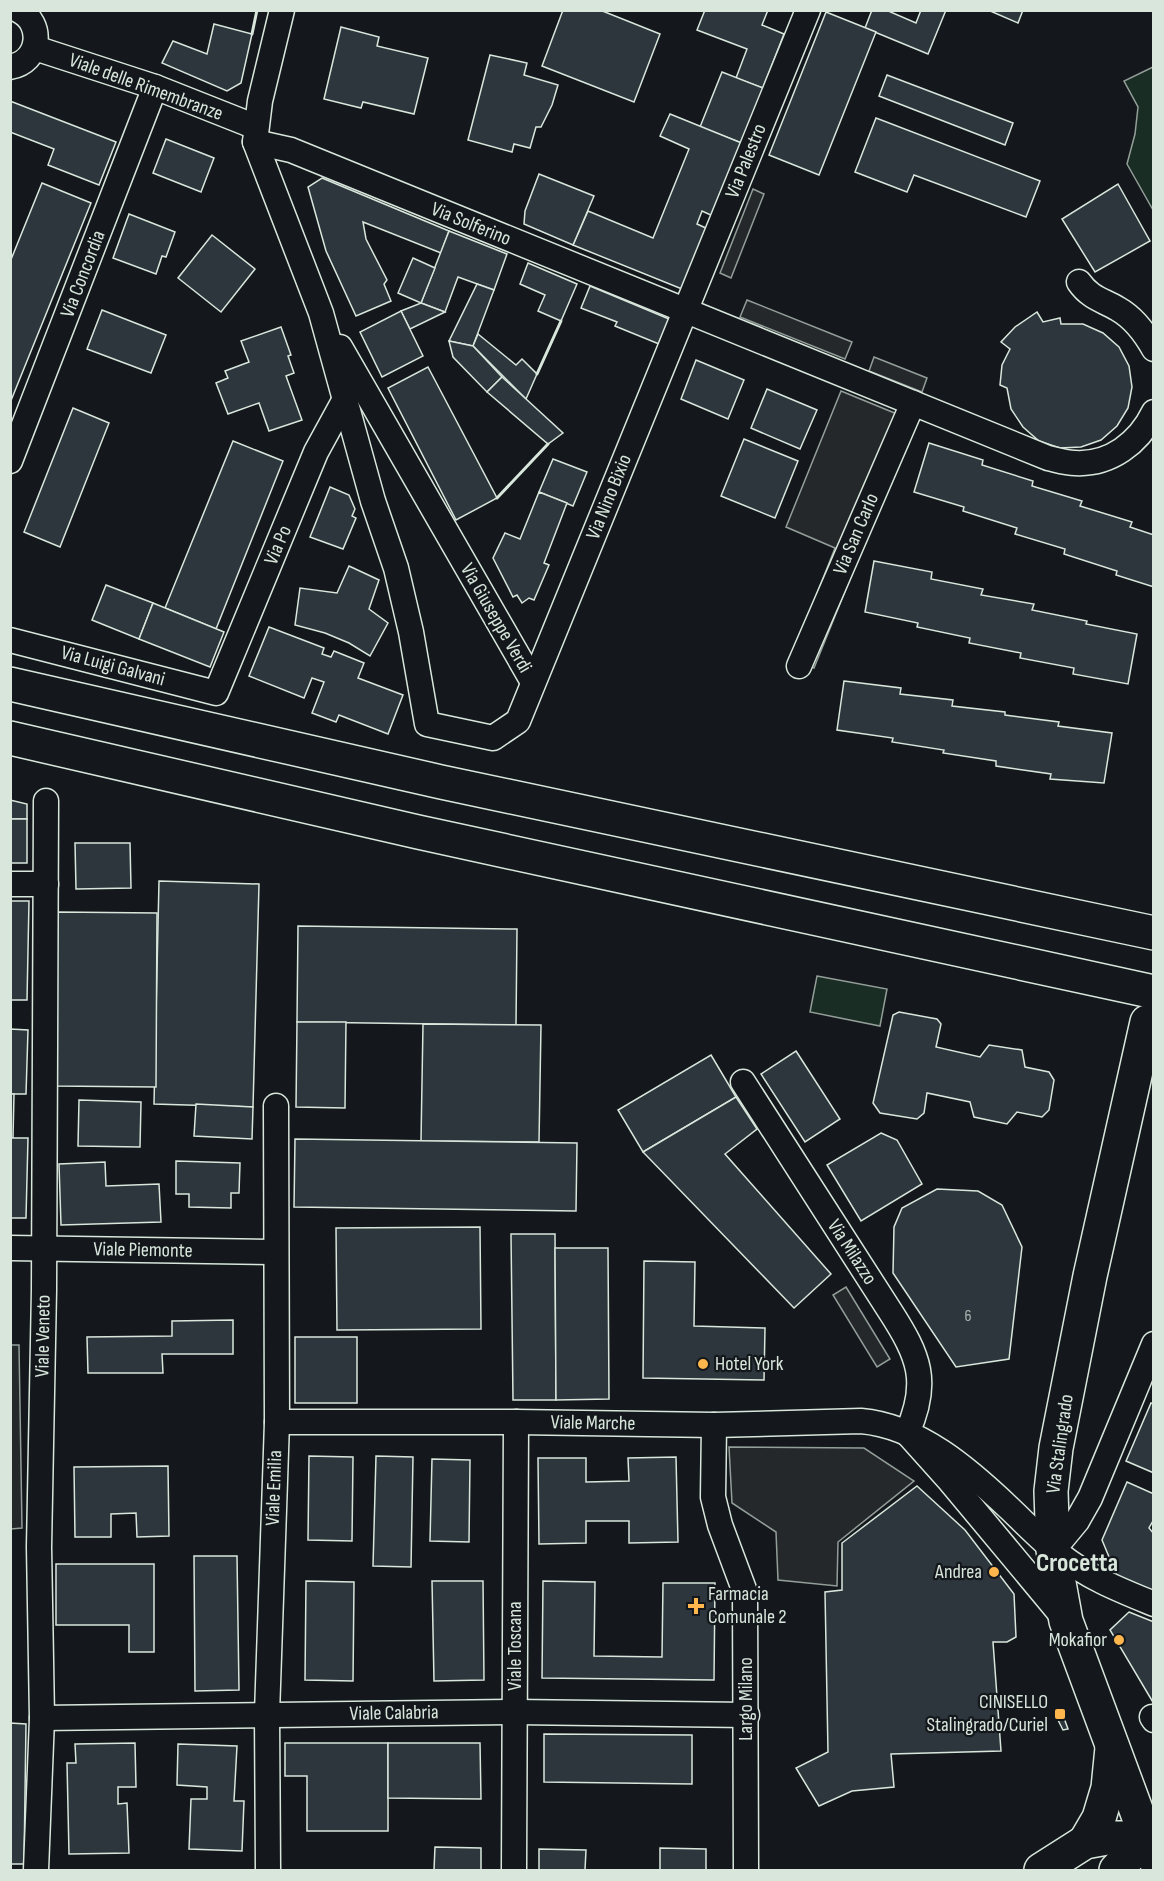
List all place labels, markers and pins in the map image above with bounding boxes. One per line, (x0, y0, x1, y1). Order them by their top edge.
place label: Hotel York (715, 1352, 784, 1376)
marker: Hotel York (696, 1357, 710, 1371)
place label: Andrea (934, 1560, 982, 1584)
marker: Andrea (987, 1565, 1001, 1579)
place label: Farmacia Comunale 2 (708, 1582, 786, 1629)
marker: Farmacia Comunale 2 (689, 1599, 703, 1613)
place label: Mokafior (1049, 1628, 1107, 1652)
marker: Mokafior (1112, 1633, 1126, 1647)
place label: CINISELLO Stalingrado/Curiel (927, 1690, 1048, 1737)
marker: CINISELLO Stalingrado/Curiel (1053, 1707, 1067, 1721)

